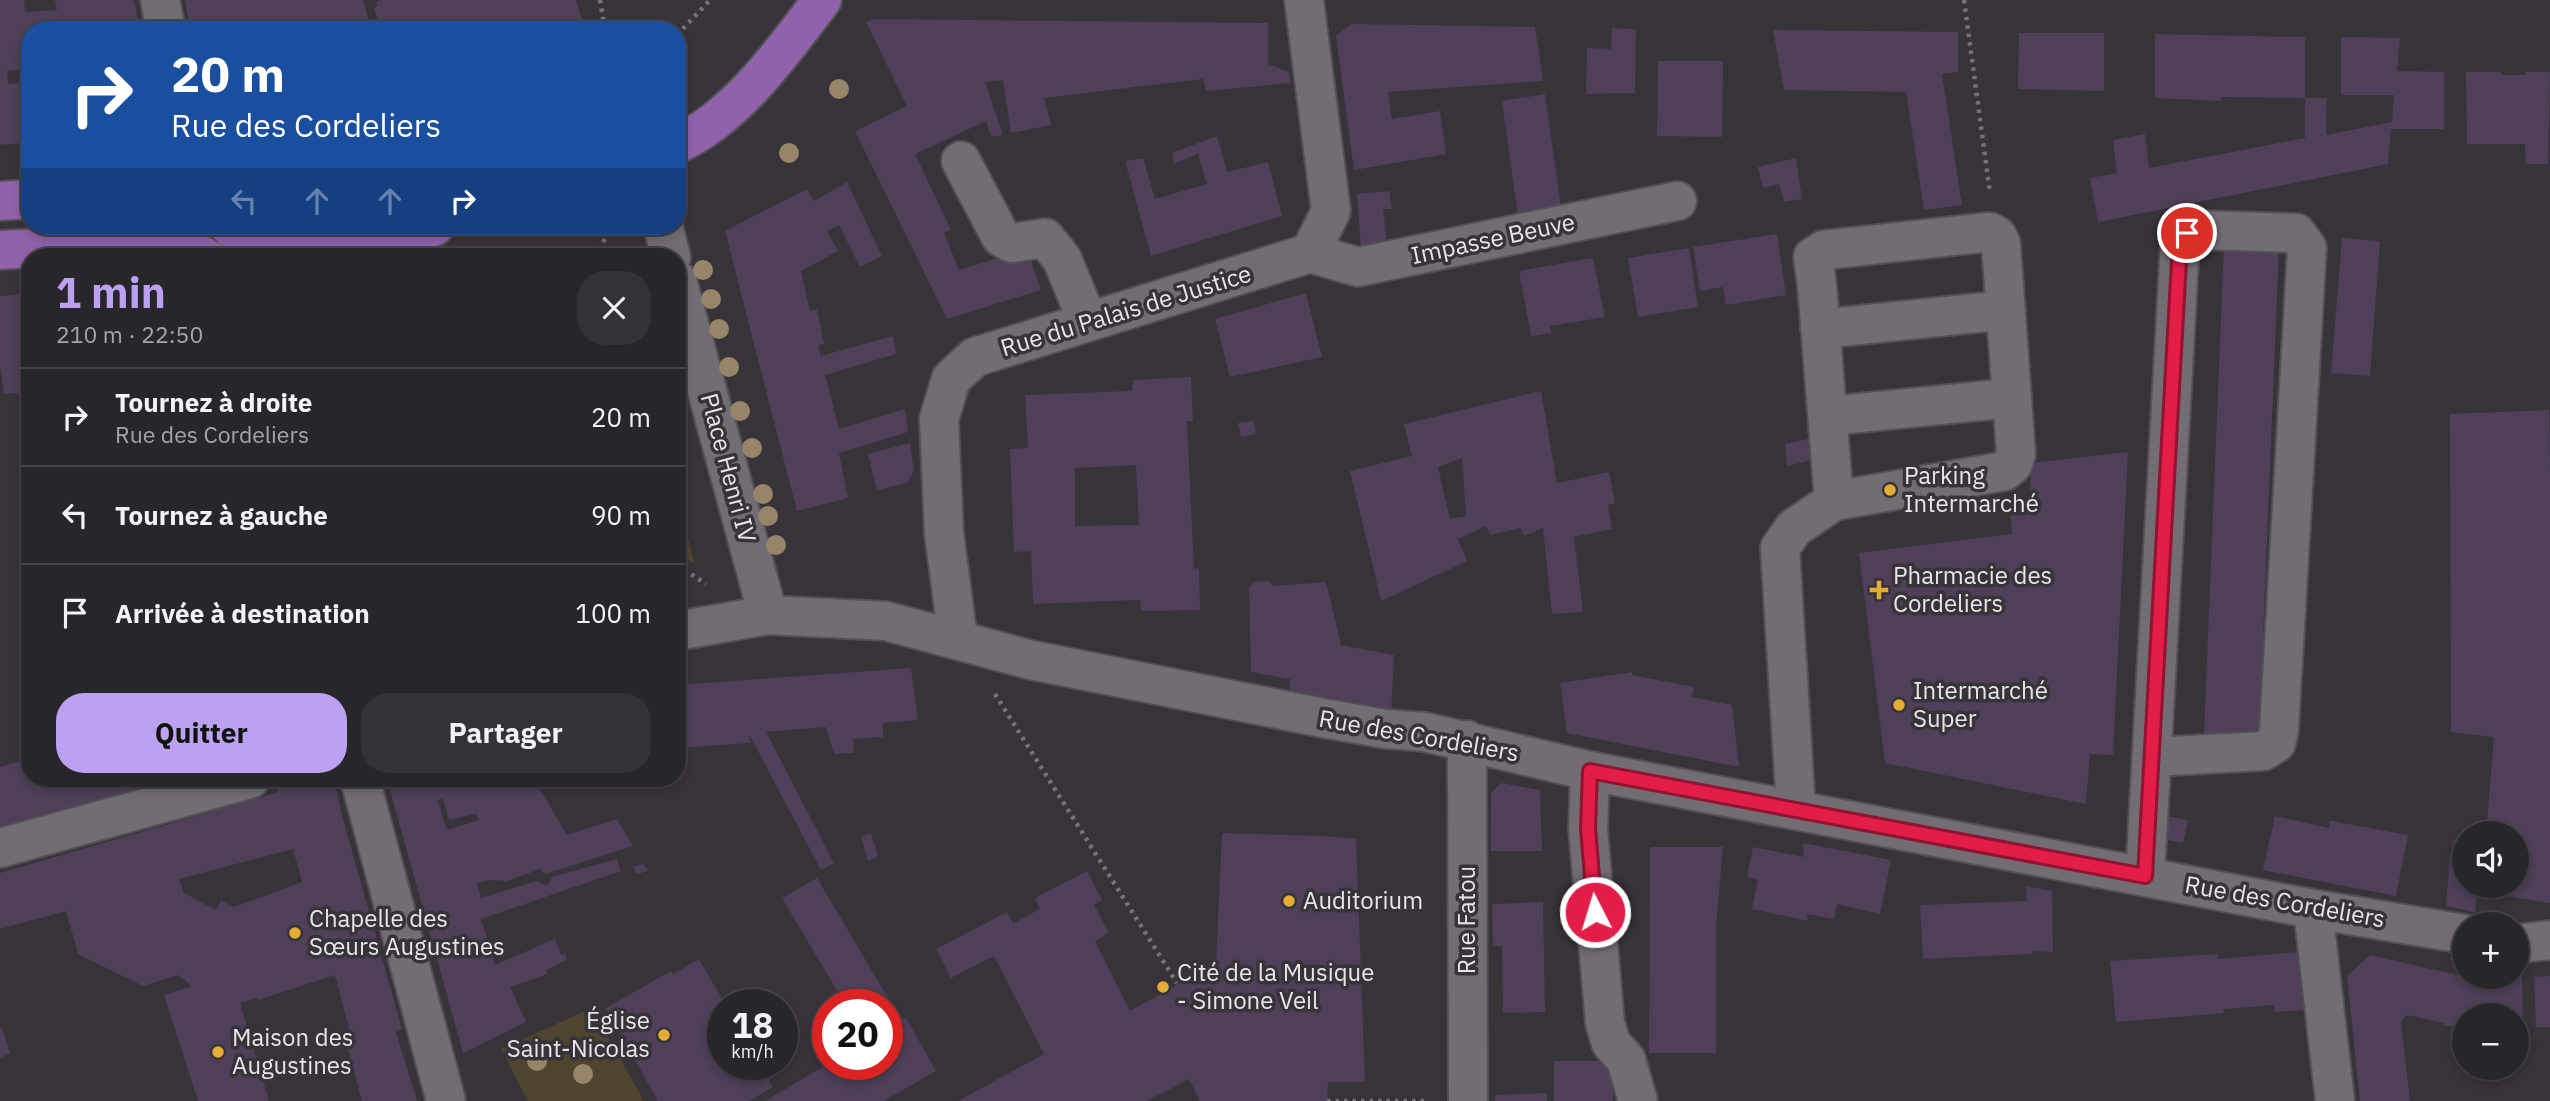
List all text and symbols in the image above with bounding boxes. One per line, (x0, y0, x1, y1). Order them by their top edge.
text: 20 m (171, 42, 285, 105)
icon: right (56, 49, 147, 140)
text: Rue des Cordeliers (171, 104, 441, 146)
icon: left (225, 182, 263, 220)
icon: ahead (298, 182, 336, 220)
icon: ahead (371, 182, 409, 220)
icon: right (444, 182, 482, 220)
pin (2157, 203, 2217, 263)
street label: Impasse Beuve (1408, 205, 1578, 271)
icon: arrive (2168, 214, 2206, 252)
street label: Rue du Palais de Justice (996, 257, 1255, 363)
text: 1 min (56, 265, 166, 320)
button: close (577, 271, 651, 345)
text: 210 m · 22:50 (56, 319, 203, 349)
text: Tournez à droite (115, 385, 312, 419)
street label: Place Henri IV (694, 390, 764, 546)
icon: right (56, 398, 94, 436)
text: 20 m (591, 400, 651, 434)
text: Rue des Cordeliers (115, 419, 309, 449)
place label: Parking Intermarché (1904, 459, 2039, 519)
marker: Parking Intermarché (1882, 482, 1898, 498)
icon: left (56, 496, 94, 534)
text: Tournez à gauche (115, 498, 328, 532)
text: 90 m (591, 498, 651, 532)
place label: Pharmacie des Cordeliers (1893, 559, 2052, 619)
marker: Pharmacie des Cordeliers (1871, 582, 1887, 598)
icon: arrive (56, 594, 94, 632)
text: Arrivée à destination (115, 596, 370, 630)
text: 100 m (575, 596, 651, 630)
place label: Intermarché Super (1913, 674, 2048, 734)
button: Quitter (56, 693, 347, 773)
button: Partager (361, 693, 651, 773)
marker: Intermarché Super (1891, 697, 1907, 713)
street label: Rue des Cordeliers (1317, 702, 1522, 768)
map controls (2452, 821, 2529, 1080)
button: sound (2452, 821, 2529, 898)
street label: Rue Fatou (1450, 866, 1482, 974)
street label: Rue des Cordeliers (2183, 868, 2388, 934)
position arrow (1558, 875, 1632, 949)
place label: Auditorium (1303, 884, 1423, 916)
marker: Auditorium (1281, 893, 1297, 909)
place label: Chapelle des Sœurs Augustines (309, 902, 505, 962)
button: + (2452, 912, 2529, 989)
marker: Chapelle des Sœurs Augustines (287, 925, 303, 941)
place label: Cité de la Musique - Simone Veil (1177, 956, 1374, 1016)
marker: Cité de la Musique - Simone Veil (1155, 979, 1171, 995)
speed limit sign: 20 (812, 989, 903, 1080)
text: 18 (731, 1002, 774, 1048)
button: − (2452, 1003, 2529, 1080)
place label: Église Saint-Nicolas (507, 1004, 650, 1064)
place label: Maison des Augustines (232, 1021, 354, 1081)
marker: Église Saint-Nicolas (656, 1027, 672, 1043)
text: km/h (731, 1040, 774, 1063)
marker: Maison des Augustines (210, 1044, 226, 1060)

